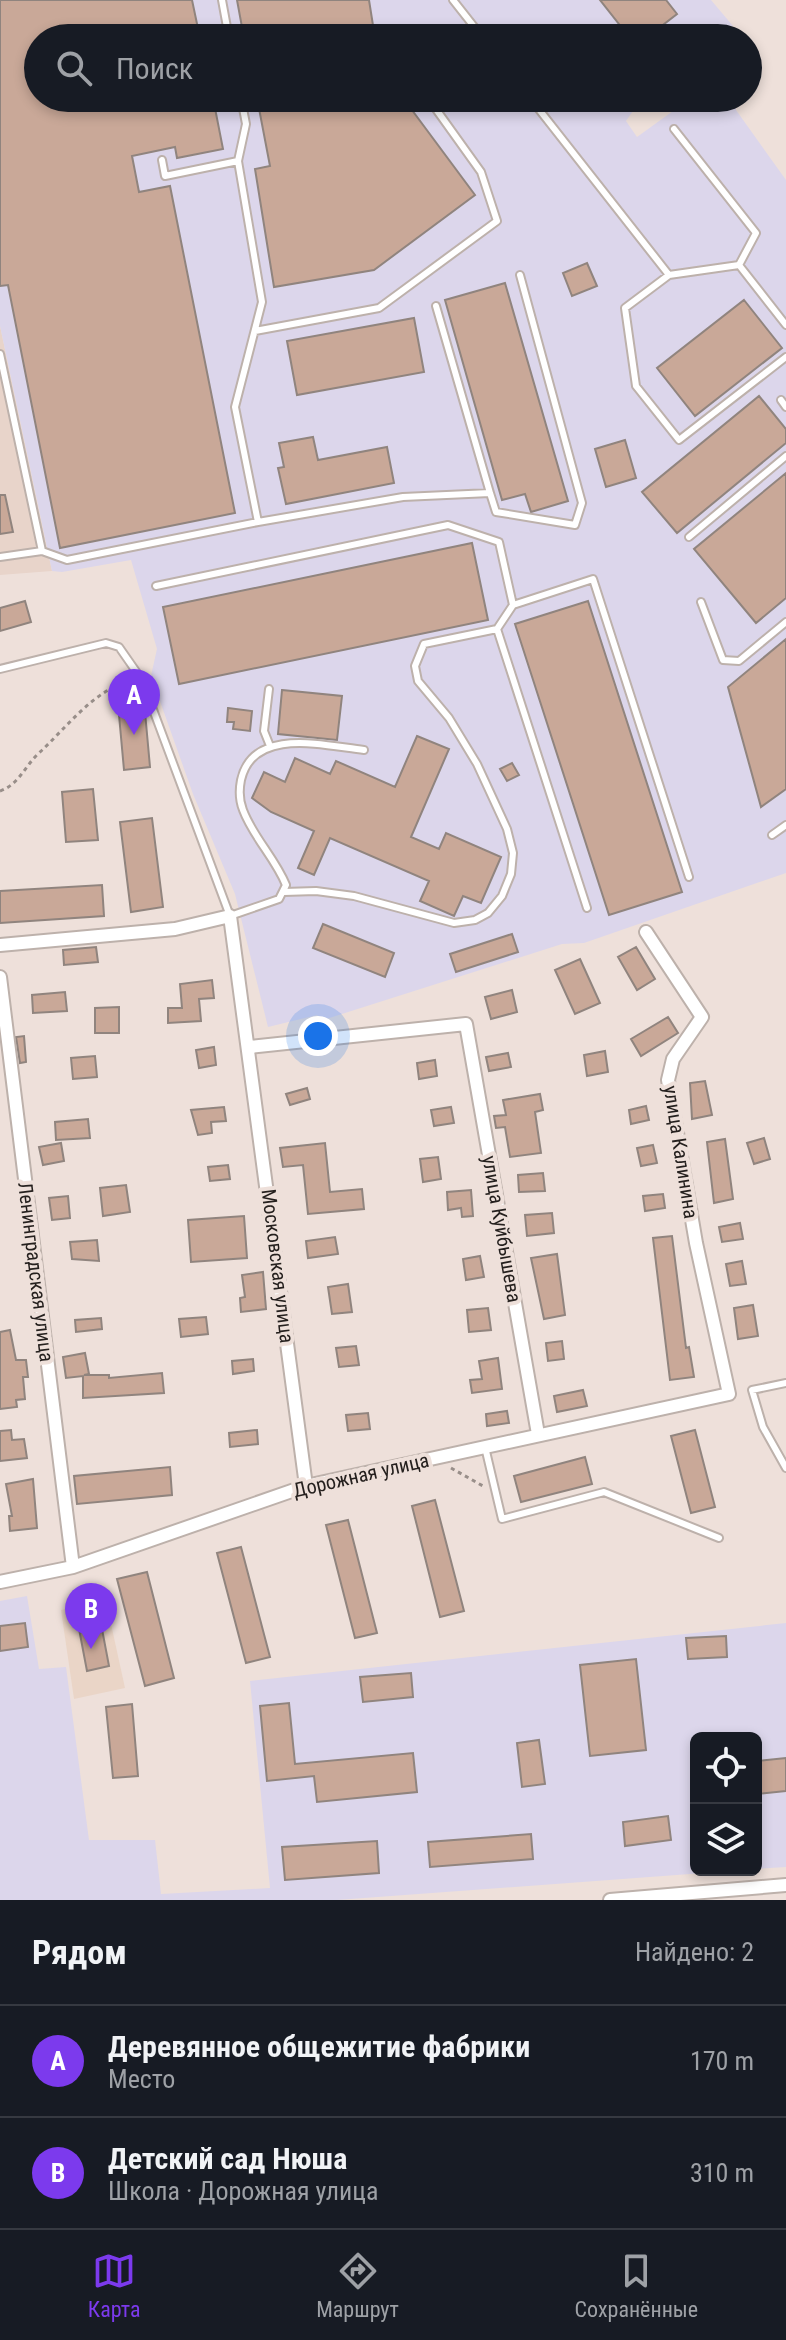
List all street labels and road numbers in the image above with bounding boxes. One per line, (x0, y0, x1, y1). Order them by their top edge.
street label: улица Калинина (659, 1084, 703, 1220)
street label: улица Куйбышева (477, 1154, 527, 1304)
street label: Ленинградская улица (13, 1181, 59, 1363)
street label: Московская улица (257, 1188, 299, 1344)
street label: Дорожная улица (291, 1448, 431, 1502)

